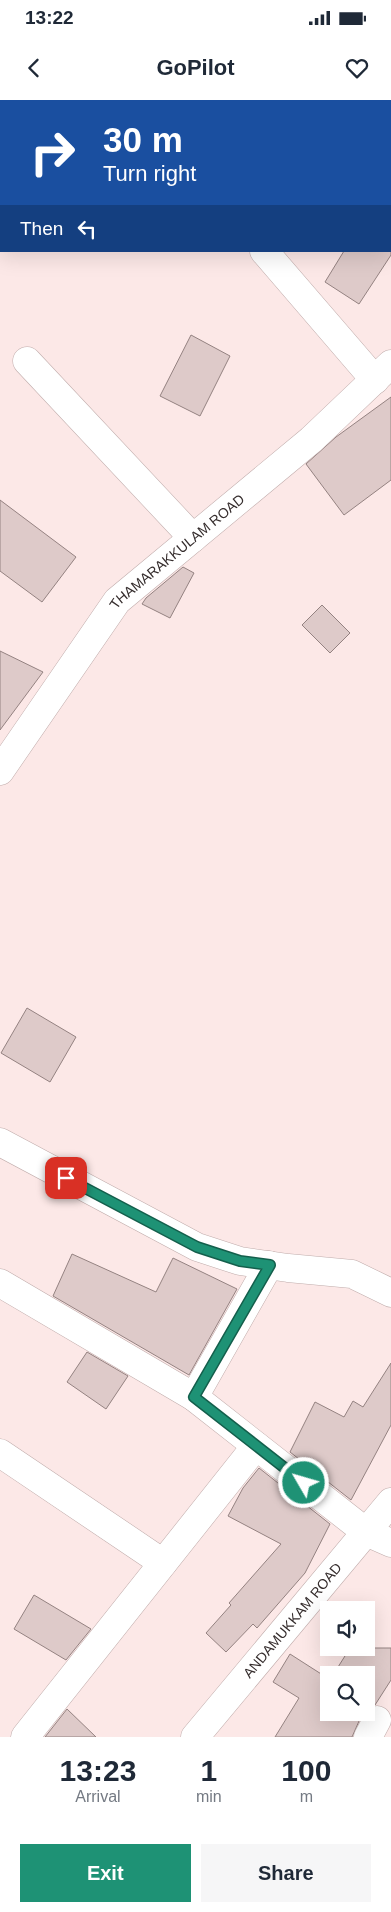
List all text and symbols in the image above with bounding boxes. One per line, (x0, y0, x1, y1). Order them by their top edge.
text: 13:22 (25, 7, 74, 28)
icon: back (20, 54, 48, 82)
icon: heart (343, 54, 371, 82)
text: GoPilot (156, 55, 235, 80)
icon: right (20, 120, 85, 185)
text: 30 m (103, 120, 183, 159)
text: Turn right (103, 161, 196, 186)
icon: left (73, 215, 101, 243)
text: Then (20, 218, 63, 239)
street label: THAMARAKKULAM ROAD (106, 491, 247, 612)
pin (45, 1157, 87, 1199)
icon: arrive (52, 1164, 80, 1192)
position arrow (277, 1456, 329, 1508)
street label: ANDAMUKKAM ROAD (240, 1560, 345, 1681)
map controls (320, 1601, 375, 1721)
button: sound (320, 1601, 375, 1656)
button: search (320, 1666, 375, 1721)
text: 13:23 (60, 1754, 136, 1787)
text: 1 (200, 1754, 217, 1787)
text: 100 (281, 1754, 331, 1787)
text: Arrival (75, 1788, 121, 1805)
text: min (196, 1788, 222, 1805)
text: m (300, 1788, 313, 1805)
button: Exit (20, 1844, 191, 1902)
button: Share (201, 1844, 371, 1902)

